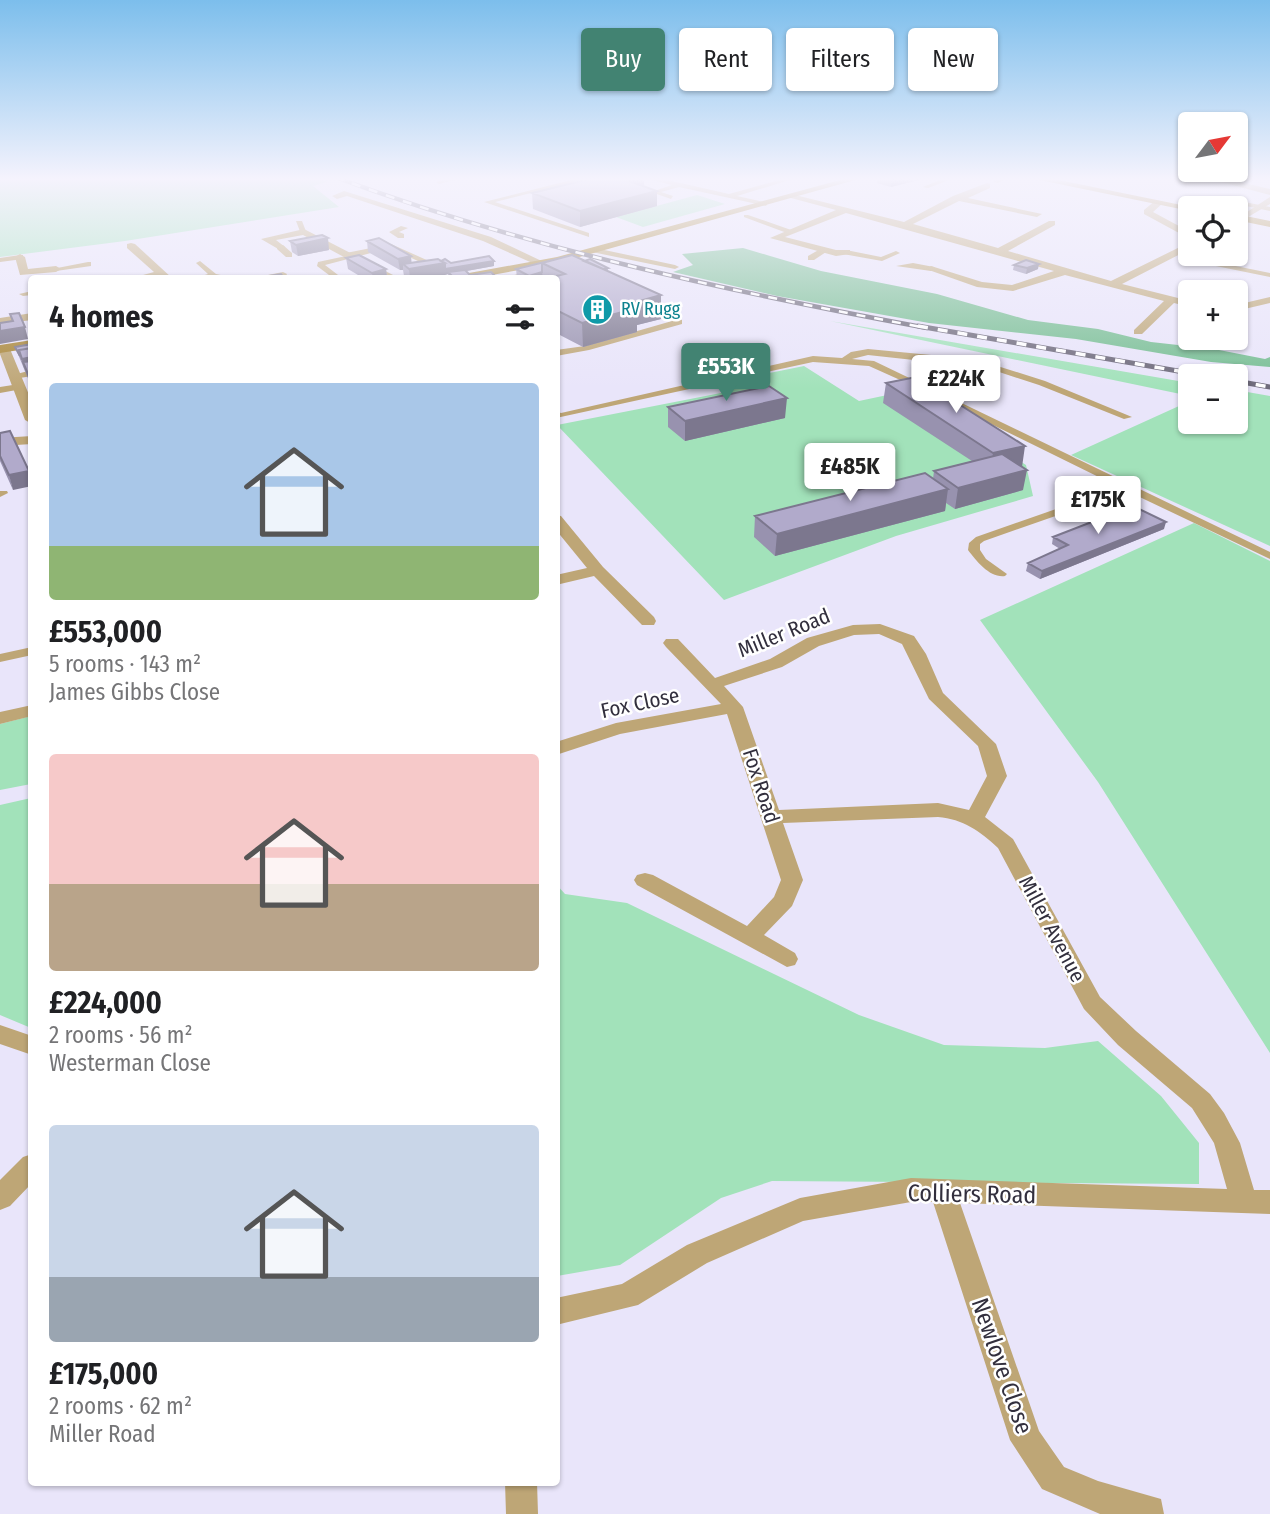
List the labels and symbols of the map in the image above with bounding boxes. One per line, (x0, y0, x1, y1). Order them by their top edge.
north arrow (1178, 112, 1248, 182)
building icon: RV Rugg (581, 292, 615, 326)
place label: RV Rugg (621, 298, 681, 320)
pin: £553K (677, 344, 775, 403)
pin: £224K (907, 356, 1005, 415)
pin: £485K (801, 444, 899, 503)
pin: £175K (1049, 476, 1147, 536)
street label: Miller Road (734, 603, 834, 663)
street label: Fox Close (598, 682, 682, 724)
street label: Fox Road (737, 745, 785, 827)
street label: Miller Avenue (1013, 871, 1091, 987)
street label: Colliers Road (907, 1179, 1037, 1209)
street label: Newlove Close (966, 1294, 1038, 1438)

